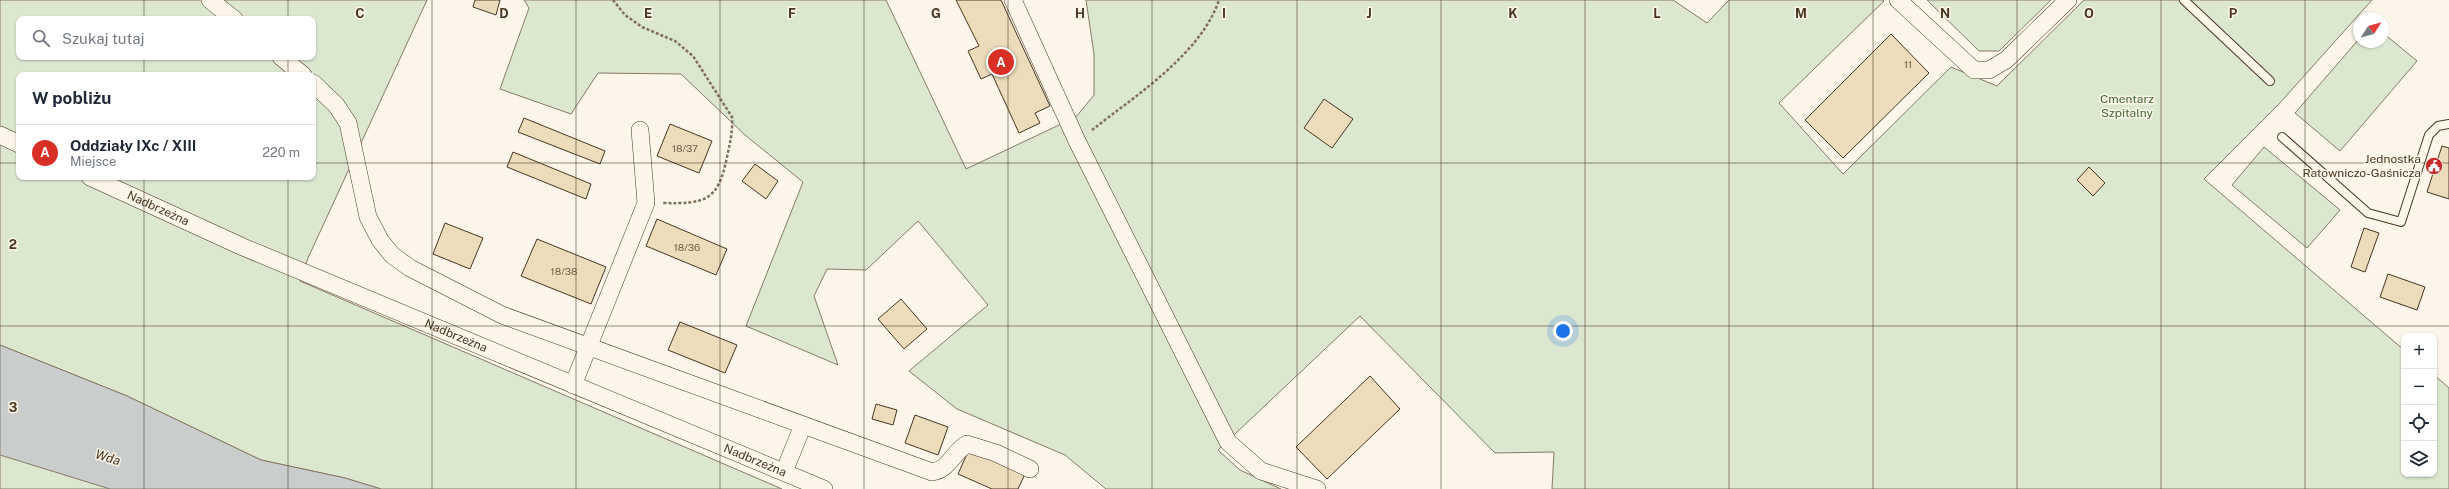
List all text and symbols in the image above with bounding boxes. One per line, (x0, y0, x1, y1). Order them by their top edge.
text: C (355, 6, 365, 21)
text: D (499, 6, 509, 21)
text: E (644, 6, 652, 21)
text: F (788, 6, 796, 21)
text: G (931, 6, 941, 21)
text: H (1075, 6, 1085, 21)
text: I (1222, 6, 1226, 21)
text: J (1366, 6, 1372, 21)
text: K (1508, 6, 1518, 21)
text: L (1653, 6, 1661, 21)
text: M (1795, 6, 1807, 21)
text: N (1940, 6, 1950, 21)
text: O (2084, 6, 2094, 21)
text: P (2229, 6, 2238, 21)
north arrow (2353, 12, 2389, 48)
search box (16, 16, 316, 60)
icon: search (30, 27, 52, 49)
text: Szukaj tutaj (62, 30, 145, 47)
pin: A (988, 47, 1014, 77)
house number: 11 (1904, 58, 1912, 70)
text: W pobliżu (32, 88, 111, 108)
park label: Cmentarz Szpitalny (2100, 92, 2154, 120)
text: Oddziały IXc / XIII (70, 137, 196, 154)
house number: 18/37 (672, 142, 698, 154)
text: A (40, 145, 50, 160)
text: 220 m (262, 145, 300, 160)
place label: Jednostka Ratowniczo-Gaśnicza (2302, 152, 2421, 180)
text: Miejsce (70, 154, 116, 169)
public building icon: Jednostka Ratowniczo-Gaśnicza (2424, 156, 2444, 176)
street label: Nadbrzeżna (125, 188, 191, 228)
text: 2 (9, 237, 17, 252)
house number: 18/36 (674, 241, 700, 253)
house number: 18/38 (551, 265, 577, 277)
street label: Nadbrzeżna (423, 316, 489, 355)
your location (1553, 321, 1573, 341)
map controls (2401, 333, 2437, 477)
button: + (2401, 333, 2437, 369)
button: − (2401, 369, 2437, 405)
text: 3 (9, 400, 18, 415)
button: locate (2401, 405, 2437, 441)
street label: Nadbrzeżna (722, 441, 789, 480)
button: layers (2401, 441, 2437, 477)
water label: Wda (93, 447, 122, 468)

